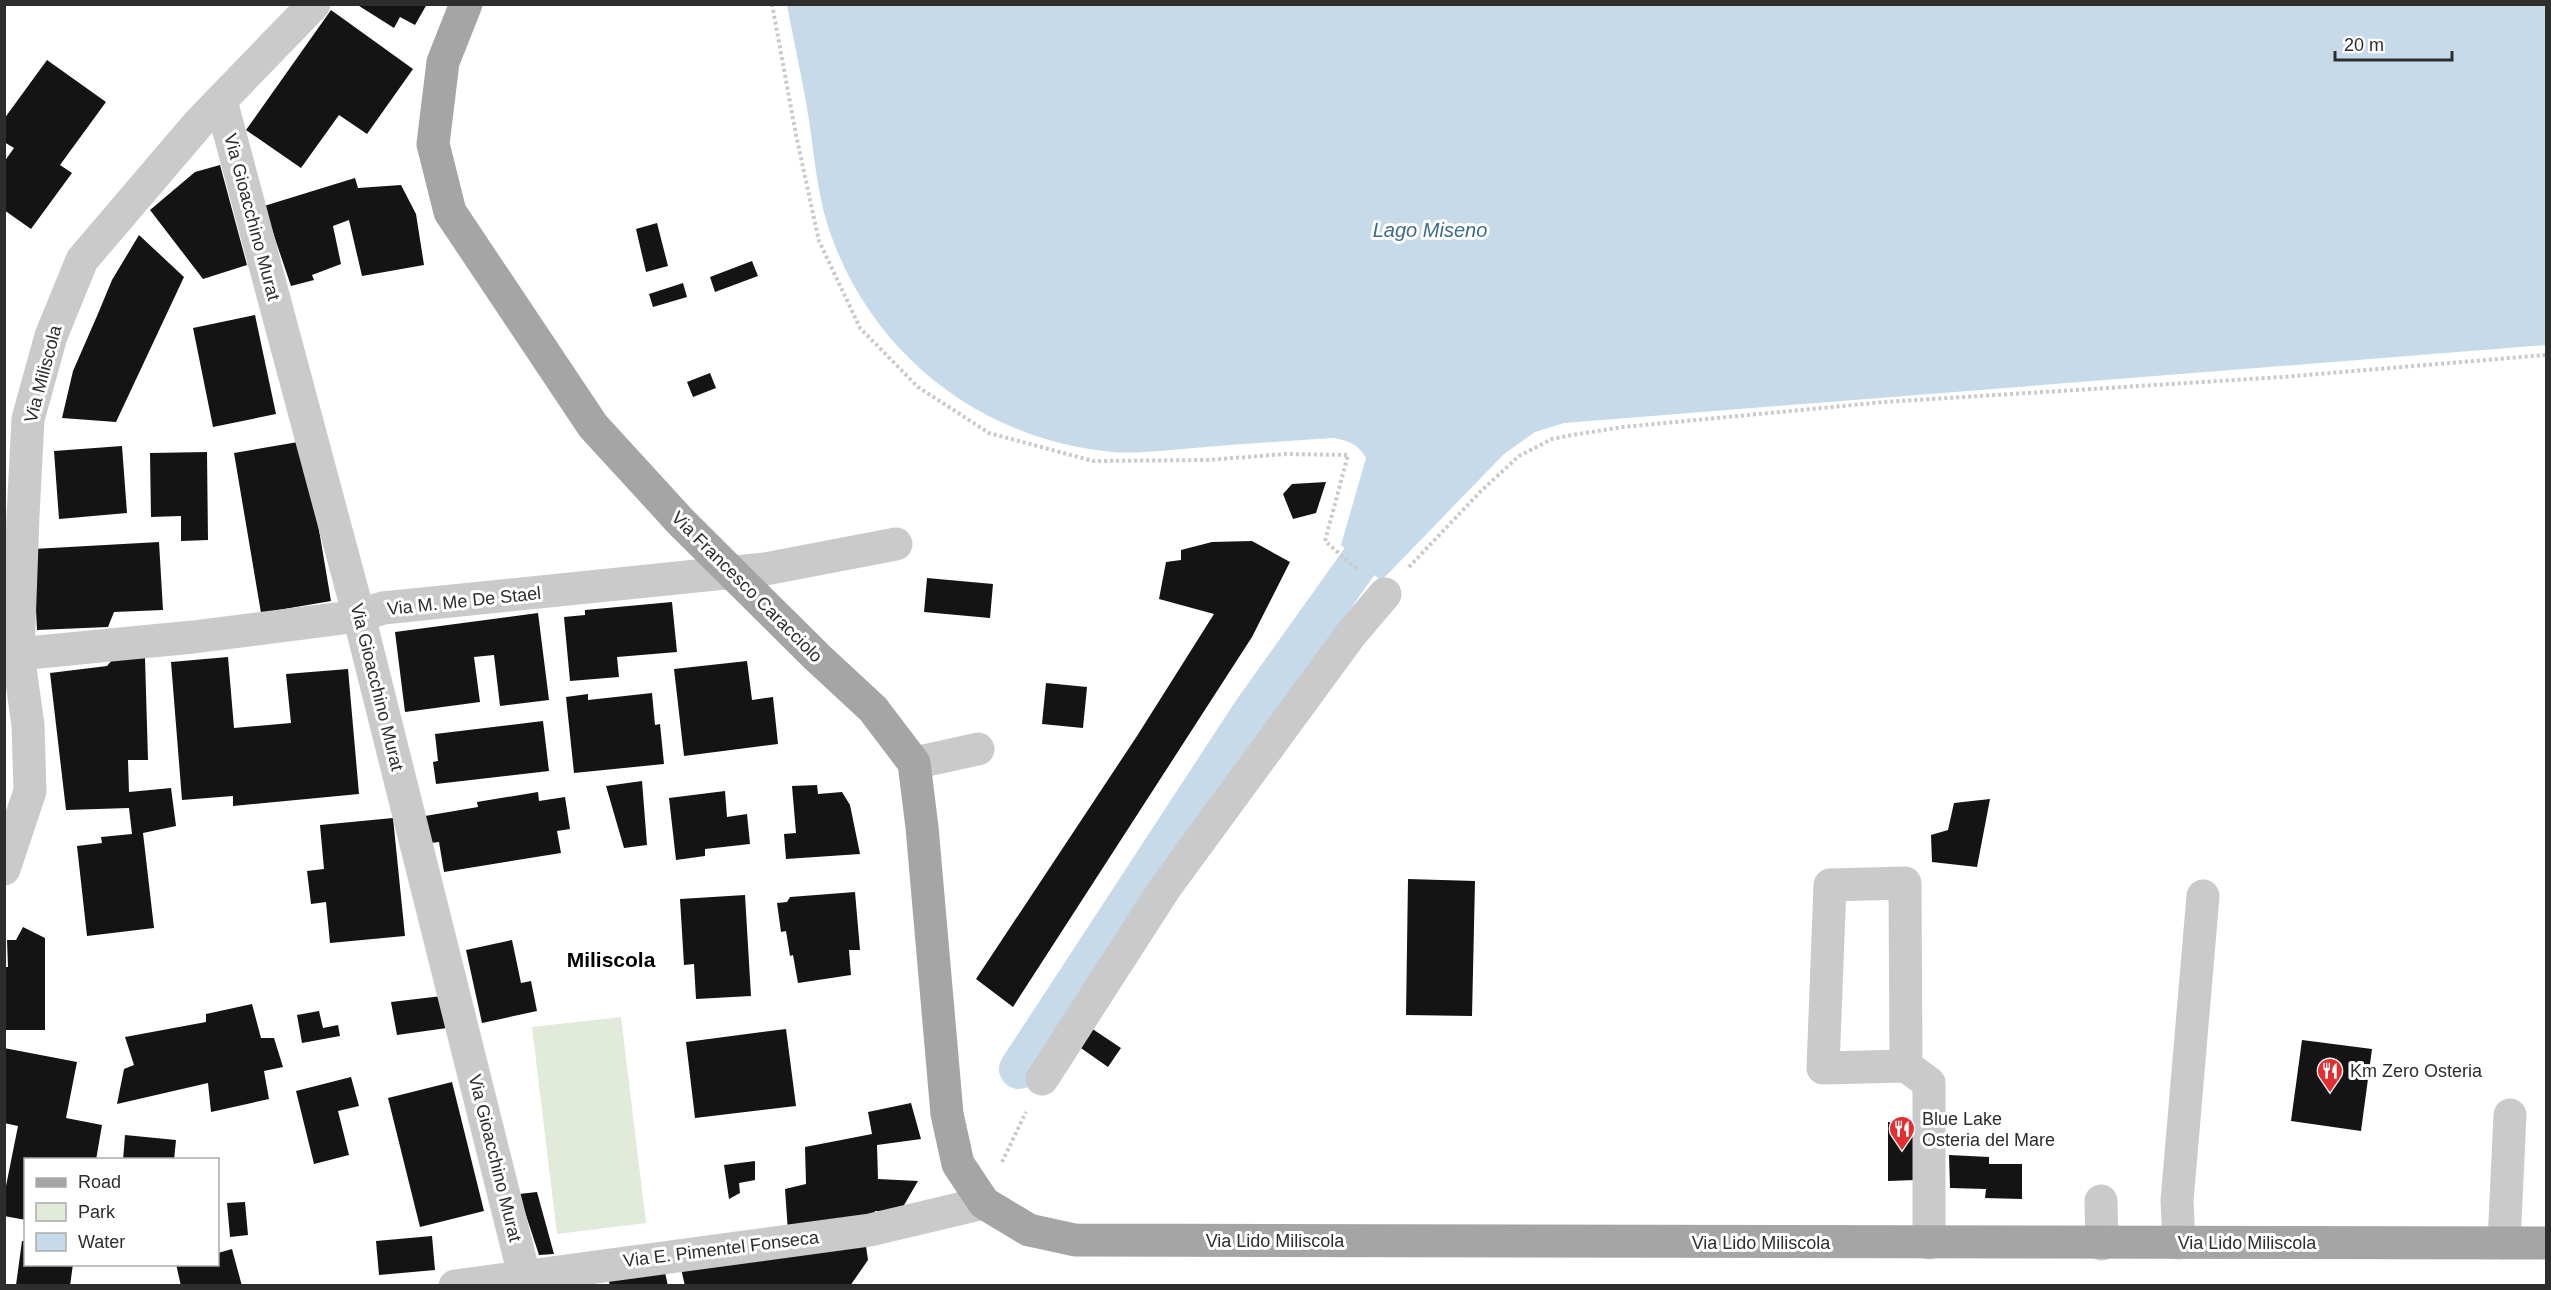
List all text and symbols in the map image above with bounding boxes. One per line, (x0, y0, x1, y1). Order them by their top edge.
scale bar (2335, 24, 2452, 62)
text: 20 m (2344, 35, 2384, 55)
street label: Via Gioacchino Murat (220, 131, 284, 303)
water label: Lago Miseno (1373, 219, 1487, 241)
street label: Via Miliscola (20, 322, 66, 425)
street label: Via Francesco Caracciolo (668, 508, 826, 666)
street label: Via M. Me De Stael (386, 583, 542, 619)
street label: Via Gioacchino Murat (347, 601, 407, 773)
district label: Miliscola (567, 948, 656, 971)
restaurant icon: Km Zero Osteria (2315, 1056, 2345, 1094)
place label: Km Zero Osteria (2350, 1061, 2483, 1081)
street label: Via Gioacchino Murat (465, 1072, 525, 1244)
place label: Blue Lake Osteria del Mare (1922, 1109, 2055, 1150)
restaurant icon: Blue Lake Osteria del Mare (1887, 1114, 1917, 1152)
legend (24, 1158, 219, 1266)
text: Road (78, 1172, 121, 1192)
text: Park (78, 1202, 116, 1222)
street label: Via E. Pimentel Fonseca (622, 1227, 821, 1271)
street label: Via Lido Miliscola (1206, 1231, 1345, 1251)
text: Water (78, 1232, 125, 1252)
street label: Via Lido Miliscola (1692, 1233, 1831, 1253)
street label: Via Lido Miliscola (2178, 1233, 2317, 1253)

